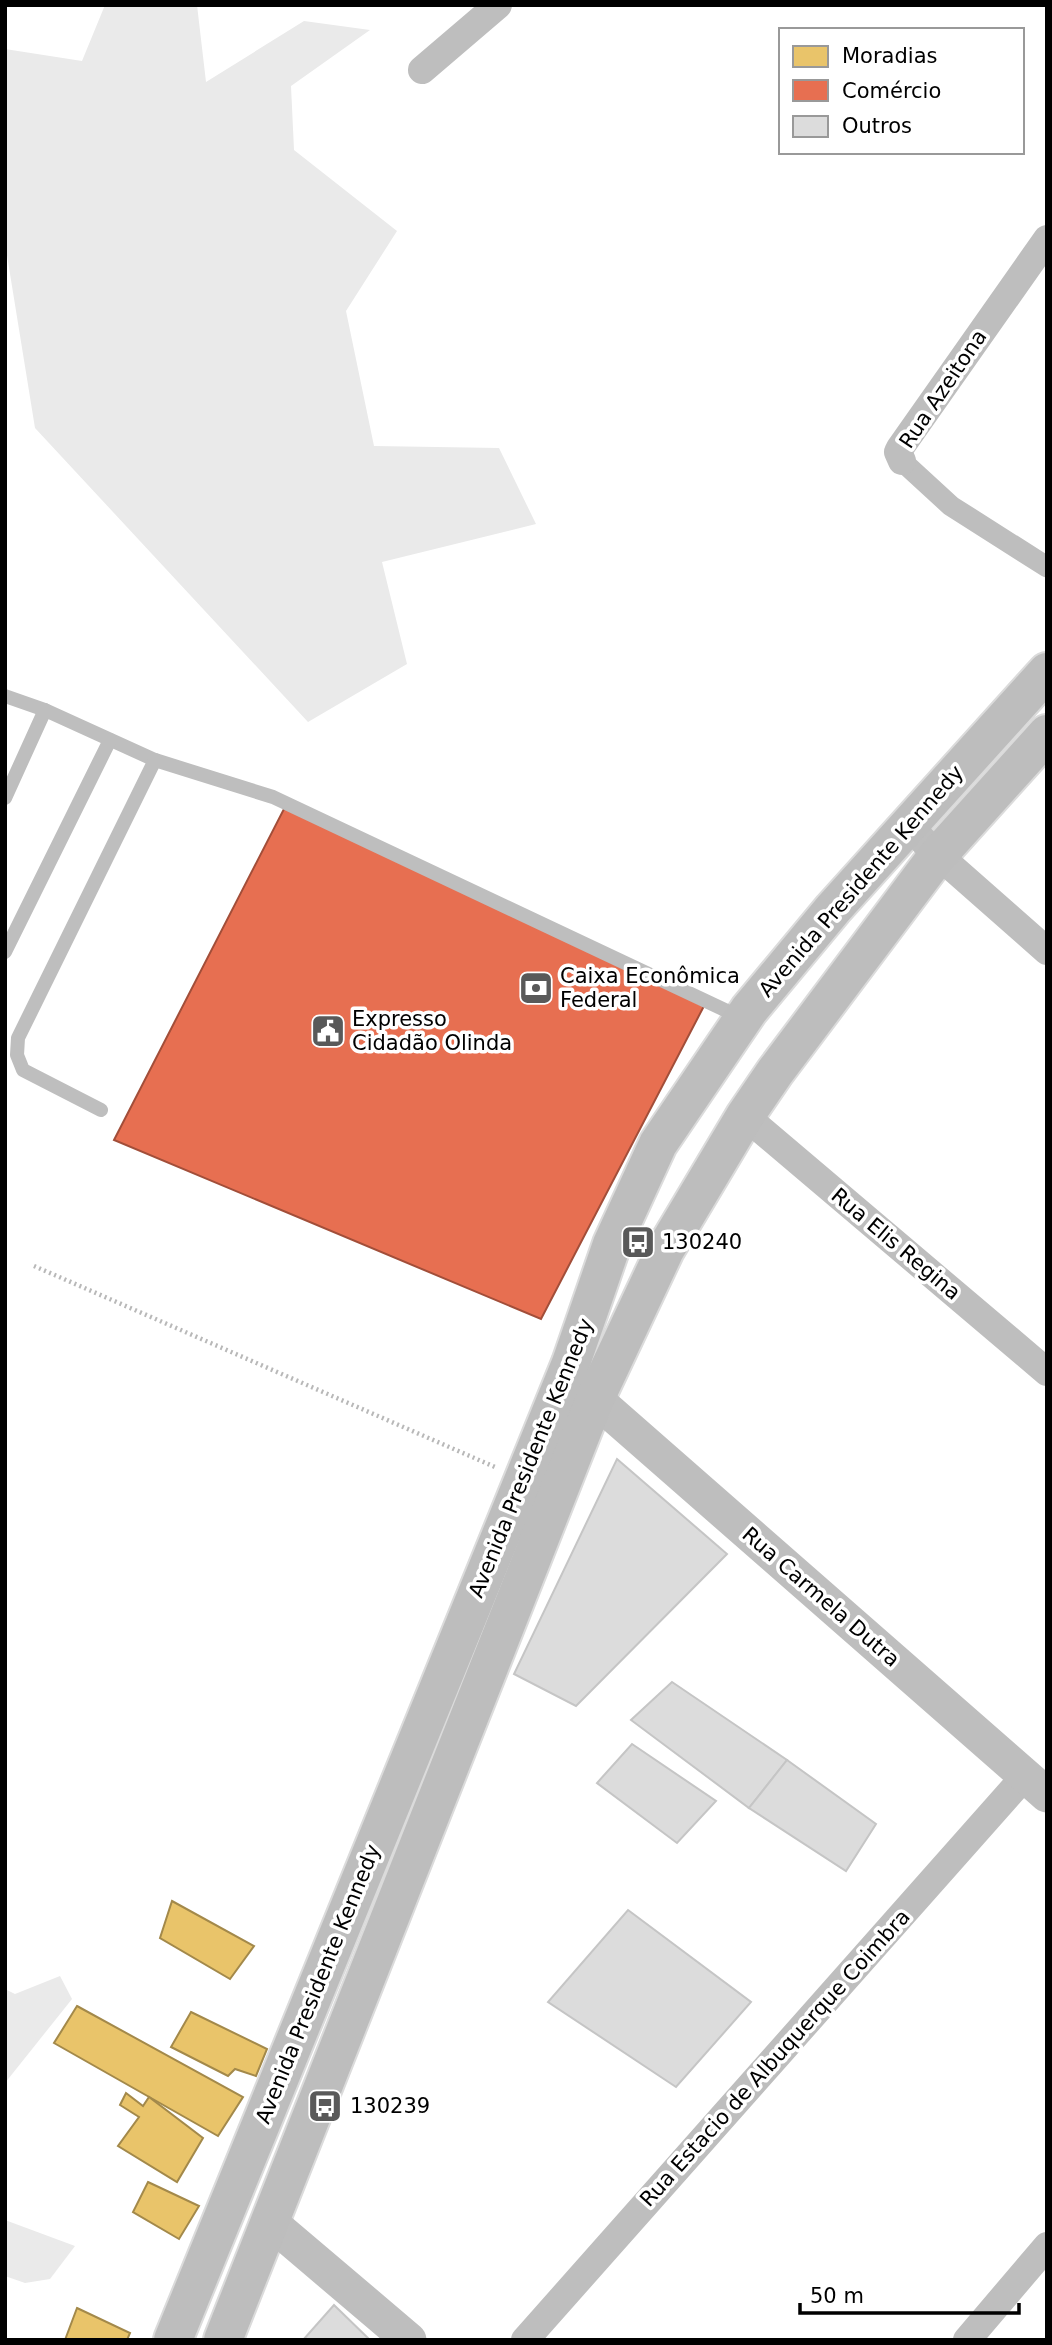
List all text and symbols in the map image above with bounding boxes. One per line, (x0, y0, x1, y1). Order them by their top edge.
legend (779, 28, 1024, 154)
text: Moradias (842, 44, 937, 68)
text: Comércio (842, 79, 941, 103)
text: Outros (842, 114, 912, 138)
street label: Rua Azeitona (894, 325, 992, 453)
street label: Avenida Presidente Kennedy (754, 760, 968, 1002)
place label: Caixa Econômica Federal (560, 964, 740, 1012)
bank icon: Caixa Econômica Federal (517, 969, 555, 1007)
place label: Expresso Cidadão Olinda (352, 1007, 512, 1055)
public building icon: Expresso Cidadão Olinda (309, 1012, 347, 1050)
street label: Rua Elis Regina (827, 1183, 965, 1305)
bus stop icon: 130240 (619, 1223, 657, 1261)
place label: 130240 (662, 1230, 742, 1254)
street label: Avenida Presidente Kennedy (464, 1315, 598, 1601)
street label: Rua Carmela Dutra (738, 1522, 904, 1672)
street label: Avenida Presidente Kennedy (251, 1841, 385, 2127)
street label: Rua Estacio de Albuquerque Coimbra (635, 1905, 915, 2211)
bus stop icon: 130239 (306, 2087, 344, 2125)
place label: 130239 (350, 2094, 430, 2118)
scale bar (800, 2272, 1019, 2316)
text: 50 m (810, 2284, 864, 2308)

